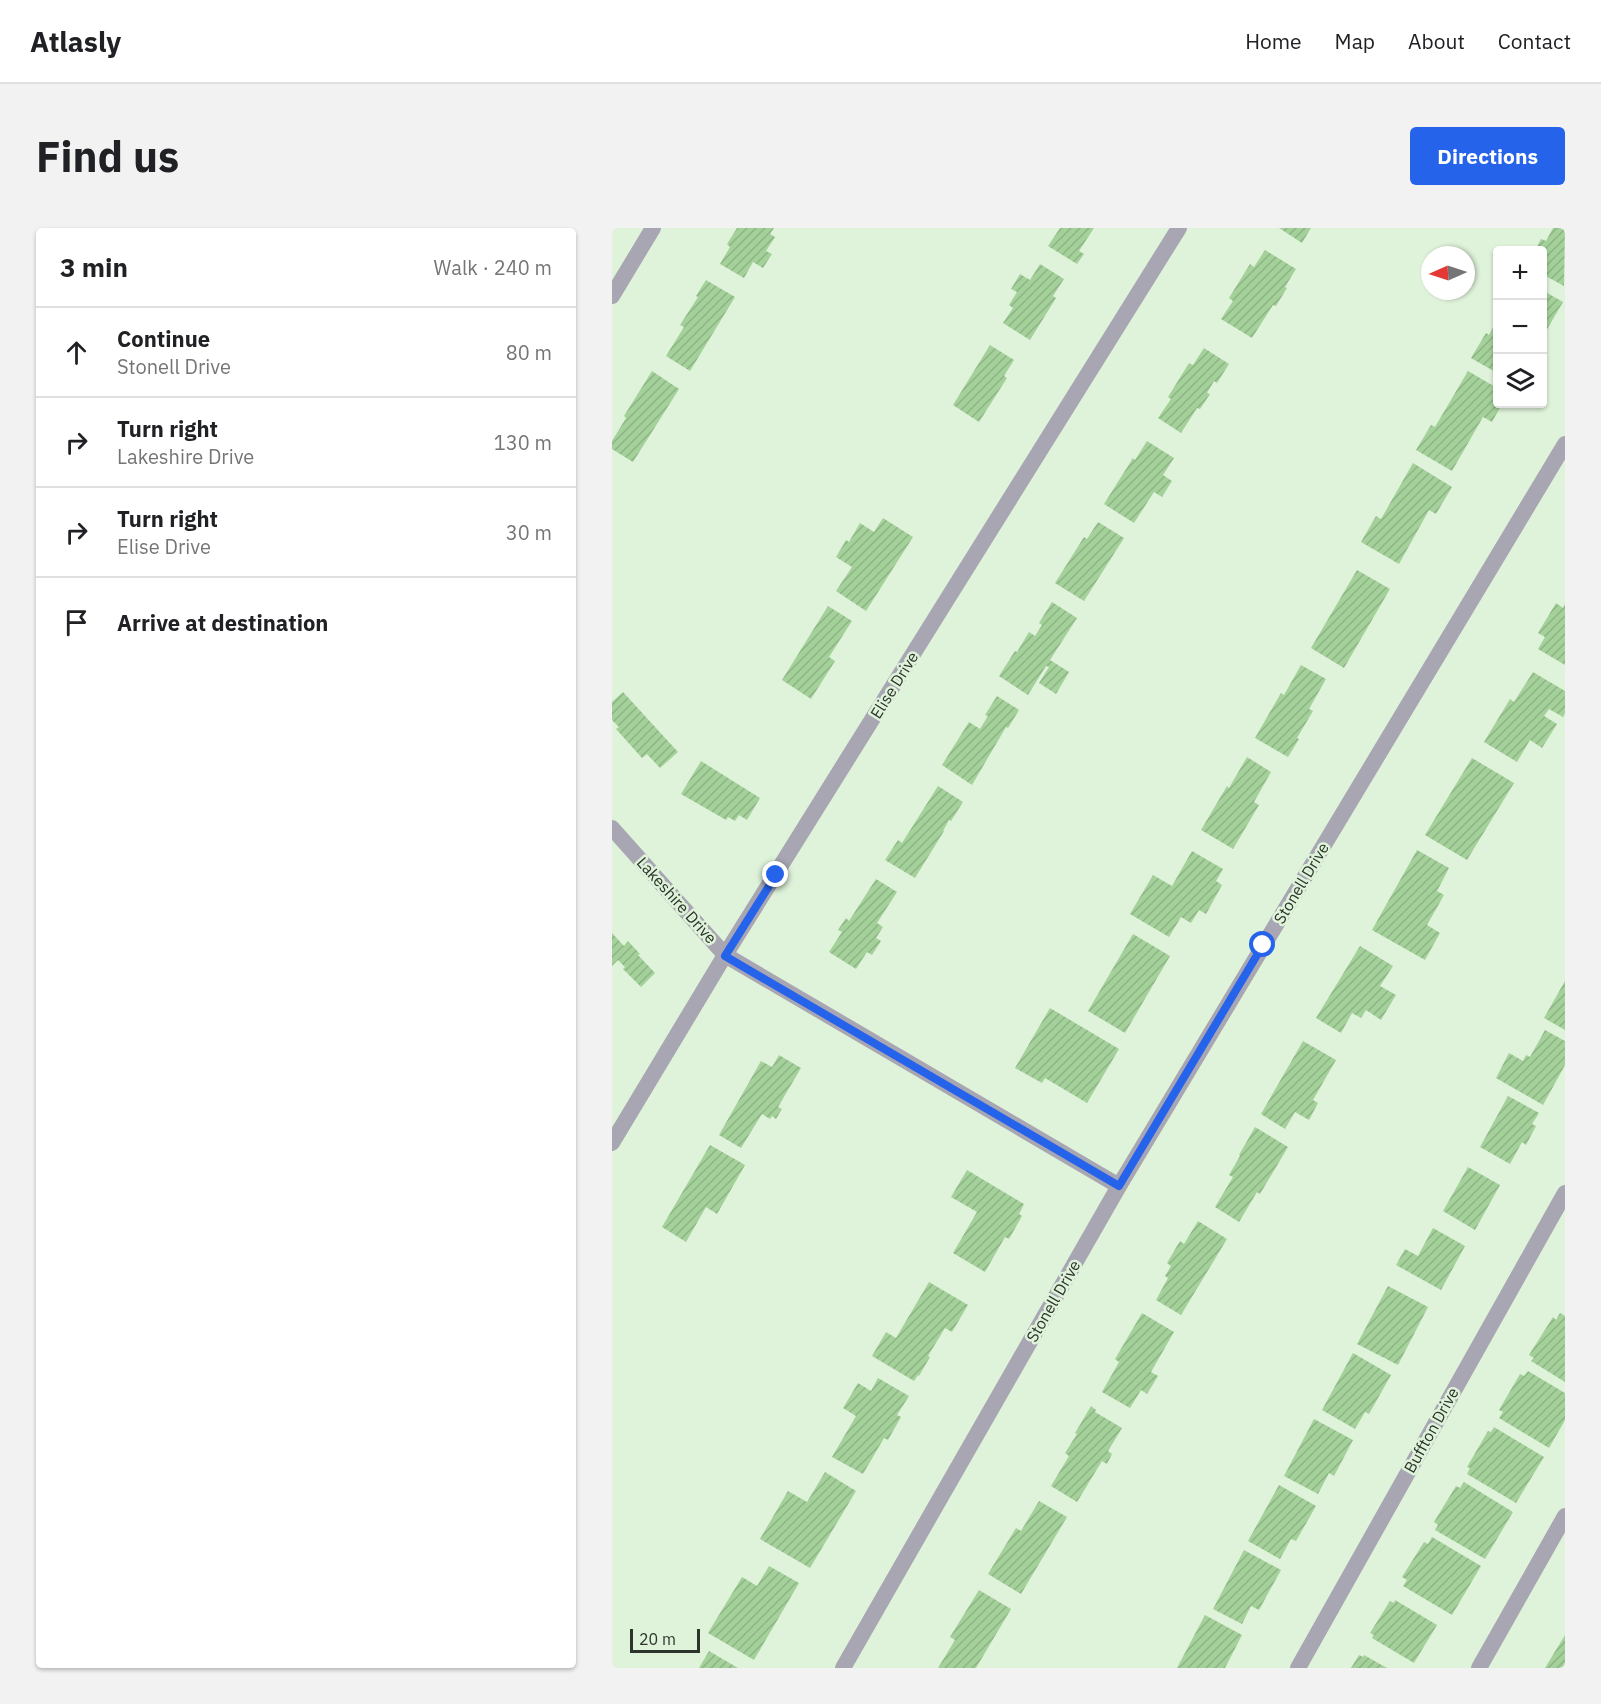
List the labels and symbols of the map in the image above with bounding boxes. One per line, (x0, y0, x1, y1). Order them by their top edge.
north arrow (1421, 246, 1475, 300)
street label: Elise Drive (866, 648, 923, 722)
street label: Stonell Drive (1269, 839, 1333, 927)
street label: Lakeshire Drive (633, 852, 721, 948)
route end (762, 861, 788, 887)
route start (1249, 931, 1275, 957)
street label: Stonell Drive (1022, 1256, 1085, 1345)
street label: Buffton Drive (1399, 1384, 1463, 1476)
scale bar (630, 1626, 700, 1654)

